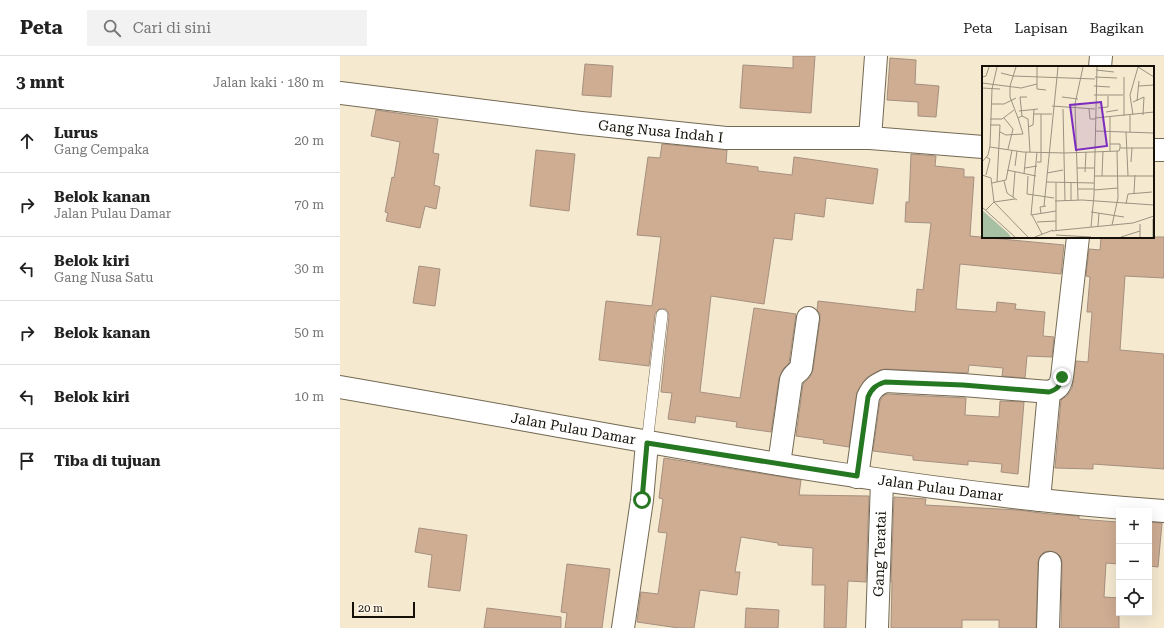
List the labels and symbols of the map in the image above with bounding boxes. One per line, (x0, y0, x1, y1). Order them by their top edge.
inset map (982, 66, 1154, 238)
street label: Gang Nusa Indah I (597, 117, 724, 146)
route end (1053, 368, 1071, 386)
street label: Jalan Pulau Damar (510, 410, 637, 448)
street label: Jalan Pulau Damar (877, 472, 1004, 504)
route start (633, 491, 651, 509)
street label: Gang Teratai (870, 510, 889, 597)
scale bar (352, 600, 415, 619)

